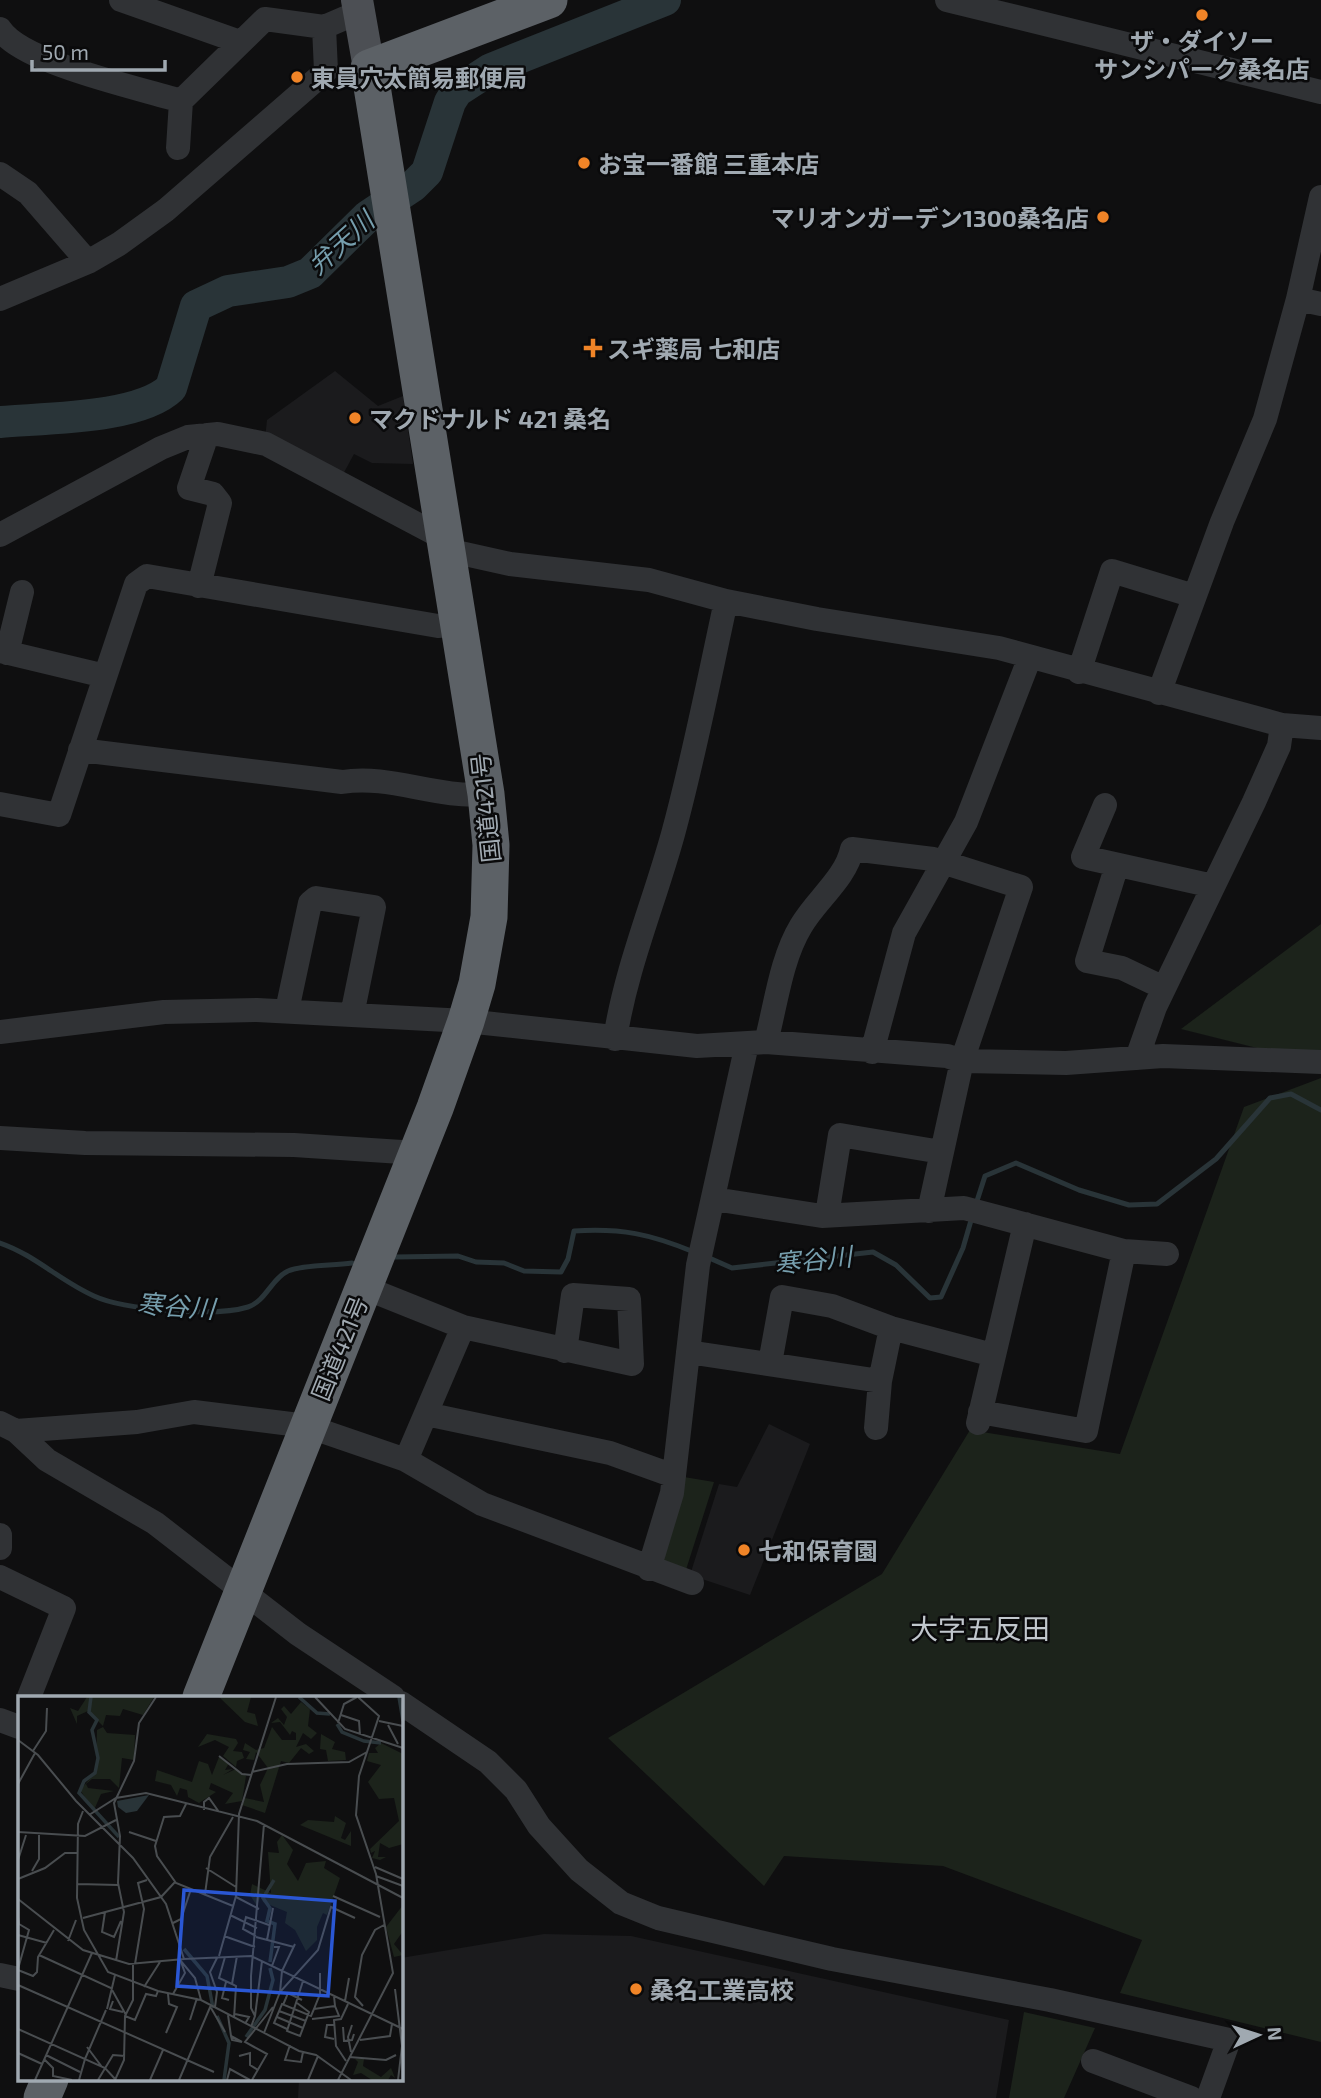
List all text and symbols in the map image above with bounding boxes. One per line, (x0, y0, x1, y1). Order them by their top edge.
marker: ザ・ダイソー サンシパーク桑名店 (1194, 7, 1210, 23)
place label: ザ・ダイソー サンシパーク桑名店 (1094, 26, 1310, 83)
scale bar (32, 28, 164, 72)
text: 50 m (42, 39, 89, 64)
place label: 東員穴太簡易郵便局 (311, 63, 527, 92)
marker: 東員穴太簡易郵便局 (289, 69, 305, 85)
place label: お宝一番館 三重本店 (598, 149, 819, 178)
marker: お宝一番館 三重本店 (576, 155, 592, 171)
water label: 弁天川 (301, 202, 382, 280)
place label: マリオンガーデン1300桑名店 (771, 203, 1089, 232)
marker: マリオンガーデン1300桑名店 (1095, 209, 1111, 225)
place label: スギ薬局 七和店 (607, 334, 780, 363)
marker: スギ薬局 七和店 (585, 340, 601, 356)
place label: マクドナルド 421 桑名 (369, 404, 611, 433)
marker: マクドナルド 421 桑名 (347, 410, 363, 426)
street label: 国道421号 (465, 752, 505, 864)
water label: 寒谷川 (773, 1239, 856, 1278)
water label: 寒谷川 (136, 1287, 219, 1323)
street label: 国道421号 (305, 1292, 373, 1404)
place label: 七和保育園 (758, 1536, 878, 1565)
marker: 七和保育園 (736, 1542, 752, 1558)
district label: 大字五反田 (910, 1611, 1050, 1645)
inset map (18, 1696, 402, 2080)
place label: 桑名工業高校 (650, 1975, 794, 2004)
marker: 桑名工業高校 (628, 1981, 644, 1997)
north arrow (1223, 2000, 1293, 2070)
text: N (1264, 2026, 1287, 2041)

